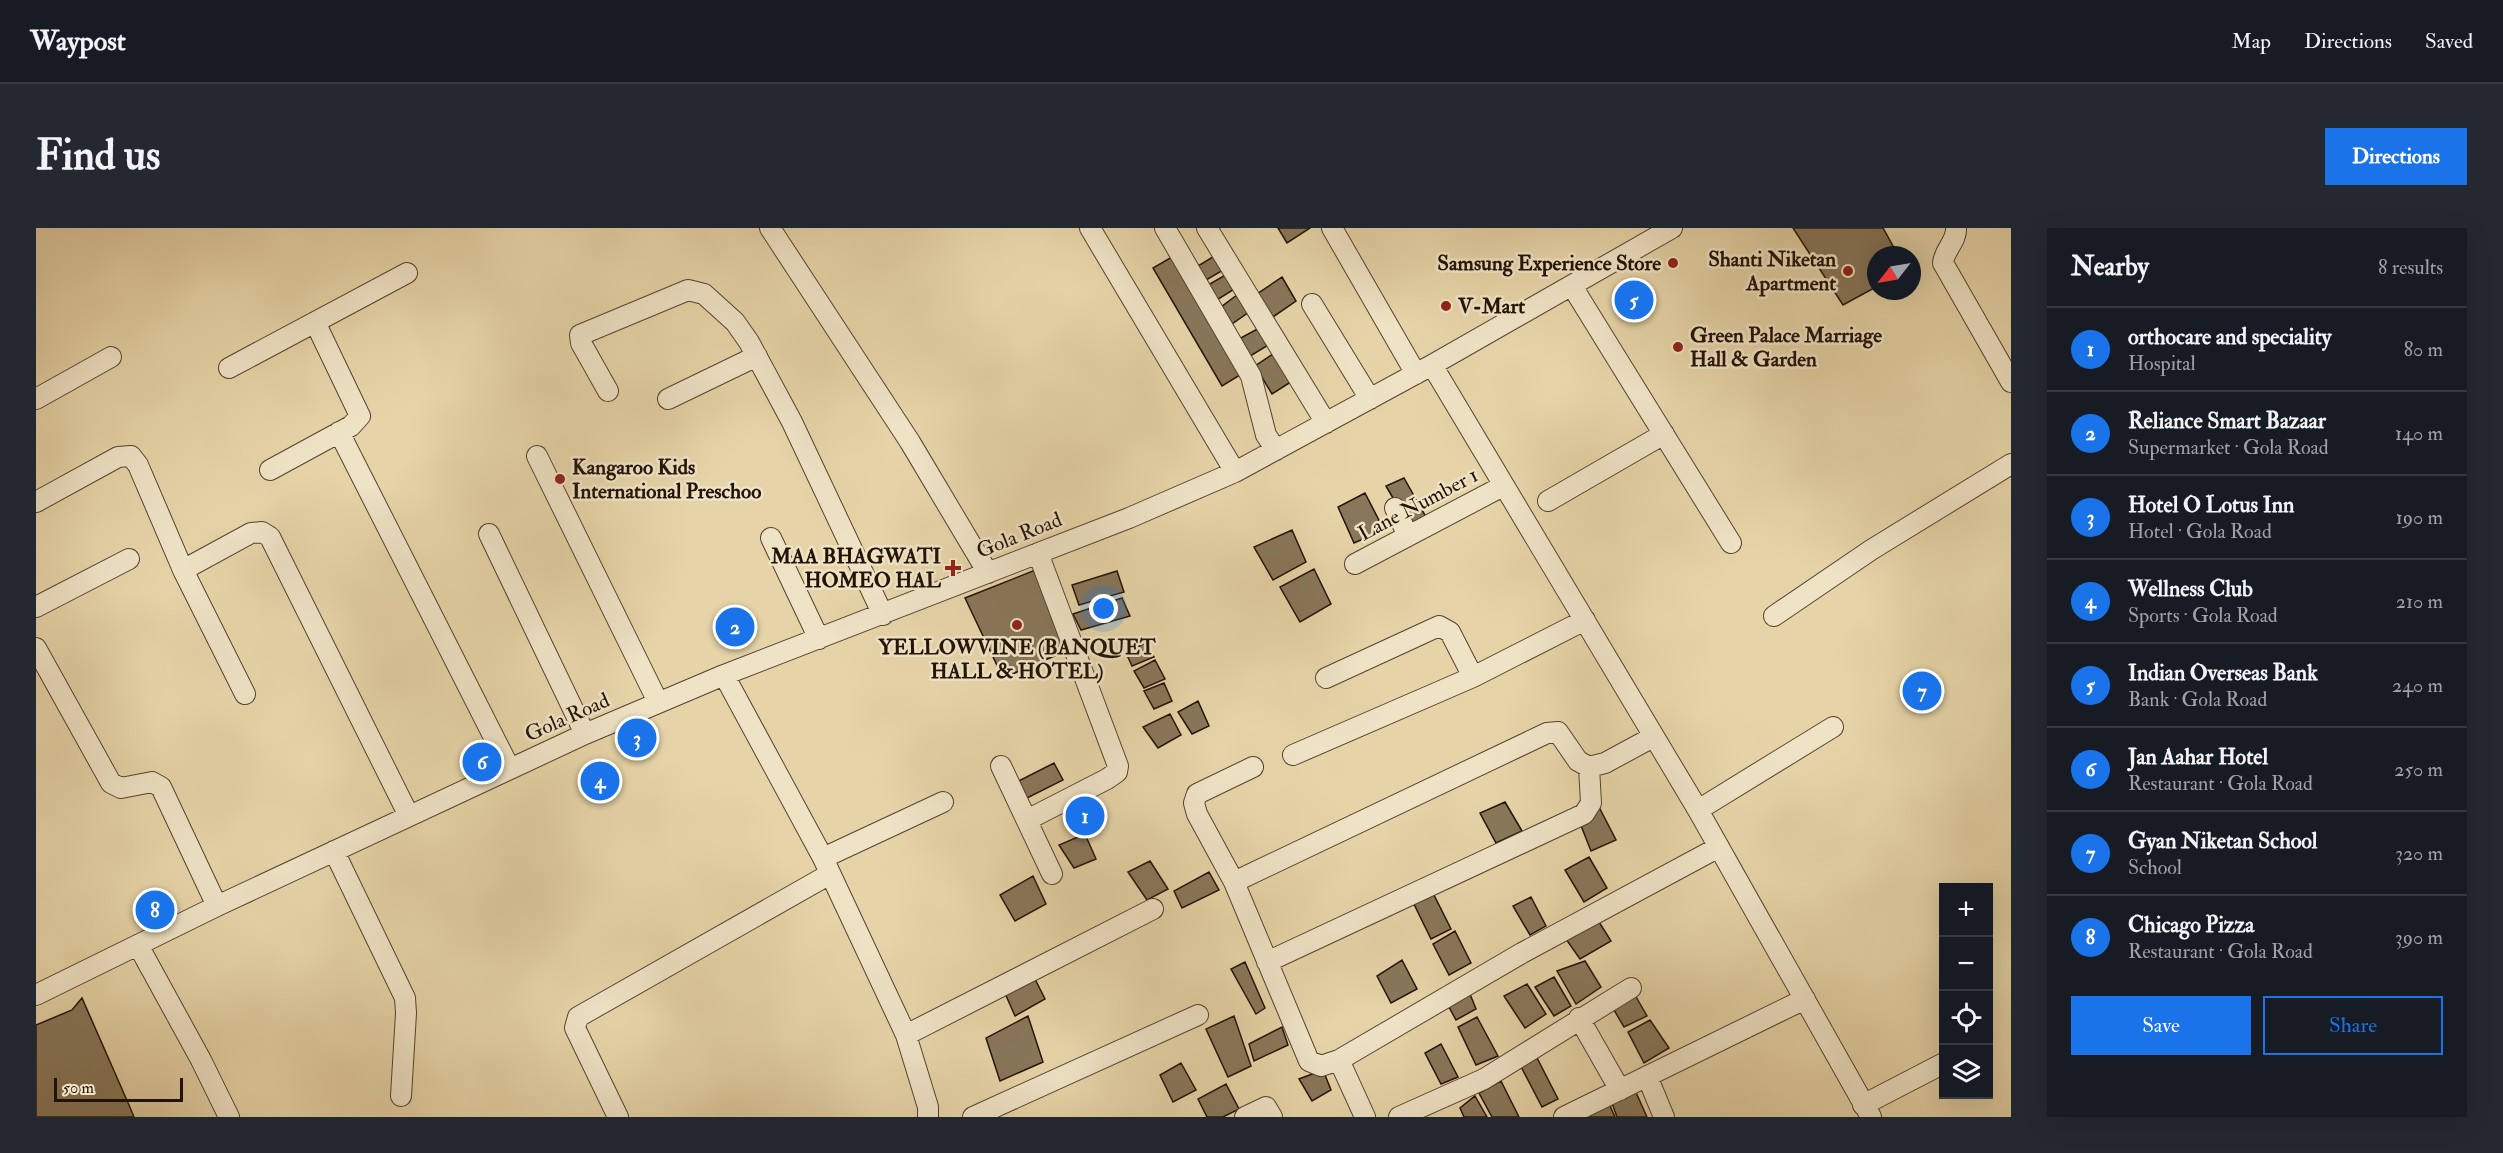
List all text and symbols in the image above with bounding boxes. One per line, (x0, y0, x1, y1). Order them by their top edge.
text: Waypost (30, 24, 126, 59)
text: Map (2231, 28, 2271, 55)
text: Directions (2304, 28, 2392, 55)
text: Saved (2425, 28, 2473, 55)
button: Directions (2325, 128, 2467, 185)
text: Find us (36, 130, 160, 182)
place label: Shanti Niketan Apartment (1708, 246, 1836, 297)
north arrow (1867, 246, 1921, 300)
place label: Samsung Experience Store (1437, 250, 1661, 277)
text: Nearby (2071, 251, 2149, 283)
text: 8 results (2378, 255, 2443, 280)
marker: Samsung Experience Store (1666, 256, 1680, 270)
marker: Shanti Niketan Apartment (1841, 264, 1855, 278)
pin: 5 (1614, 278, 1654, 322)
place label: V-Mart (1457, 293, 1525, 320)
marker: V-Mart (1439, 299, 1453, 313)
place label: Green Palace Marriage Hall & Garden (1690, 322, 1882, 373)
text: orthocare and speciality (2128, 323, 2332, 351)
text: 1 (2087, 337, 2094, 362)
text: 80 m (2404, 337, 2443, 362)
marker: Green Palace Marriage Hall & Garden (1671, 340, 1685, 354)
text: Hospital (2128, 351, 2196, 376)
text: Reliance Smart Bazaar (2128, 407, 2326, 435)
text: 2 (2085, 421, 2096, 446)
text: 140 m (2395, 421, 2443, 446)
text: Supermarket · Gola Road (2128, 435, 2329, 460)
place label: Kangaroo Kids International Preschoo (572, 454, 761, 505)
street label: Lane Number 1 (1354, 462, 1483, 547)
marker: Kangaroo Kids International Preschoo (553, 472, 567, 486)
text: Hotel O Lotus Inn (2128, 491, 2294, 519)
text: 3 (2087, 505, 2094, 530)
text: 190 m (2396, 505, 2443, 530)
street label: Gola Road (972, 506, 1067, 565)
text: Hotel · Gola Road (2128, 519, 2272, 544)
place label: MAA BHAGWATI HOMEO HAL (770, 543, 942, 594)
marker: MAA BHAGWATI HOMEO HAL (946, 561, 960, 575)
text: Wellness Club (2128, 575, 2253, 603)
text: 4 (2085, 589, 2096, 614)
text: 210 m (2396, 589, 2443, 614)
your location (1089, 594, 1118, 623)
text: Sports · Gola Road (2128, 603, 2278, 628)
pin: 2 (716, 604, 754, 650)
marker: YELLOWVINE (BANQUET HALL & HOTEL) (1010, 618, 1024, 632)
place label: YELLOWVINE (BANQUET HALL & HOTEL) (877, 634, 1156, 685)
text: Indian Overseas Bank (2128, 659, 2318, 687)
pin: 7 (1902, 668, 1942, 714)
text: 5 (2086, 673, 2095, 698)
text: 240 m (2392, 673, 2443, 698)
street label: Gola Road (521, 687, 614, 748)
text: Bank · Gola Road (2128, 687, 2267, 712)
pin: 3 (618, 716, 656, 760)
pin: 6 (462, 740, 502, 784)
text: Jan Aahar Hotel (2128, 743, 2268, 771)
text: 6 (2085, 757, 2096, 782)
text: 250 m (2394, 757, 2443, 782)
pin: 4 (580, 758, 620, 804)
text: Restaurant · Gola Road (2128, 771, 2313, 796)
pin: 1 (1066, 794, 1104, 838)
text: Gyan Niketan School (2128, 827, 2317, 855)
text: 7 (2086, 841, 2095, 866)
text: 320 m (2395, 841, 2443, 866)
text: School (2128, 855, 2182, 880)
map controls (1939, 883, 1993, 1099)
button: + (1939, 883, 1993, 937)
pin: 8 (136, 888, 174, 932)
text: Chicago Pizza (2128, 911, 2254, 939)
text: 8 (2086, 925, 2095, 950)
text: 390 m (2395, 925, 2443, 950)
button: − (1939, 937, 1993, 991)
text: Restaurant · Gola Road (2128, 939, 2313, 964)
button: locate (1939, 991, 1993, 1045)
button: Save (2071, 996, 2251, 1055)
button: Share (2263, 996, 2443, 1055)
button: layers (1939, 1045, 1993, 1099)
scale bar (54, 1075, 183, 1102)
text: 50 m (63, 1078, 94, 1098)

